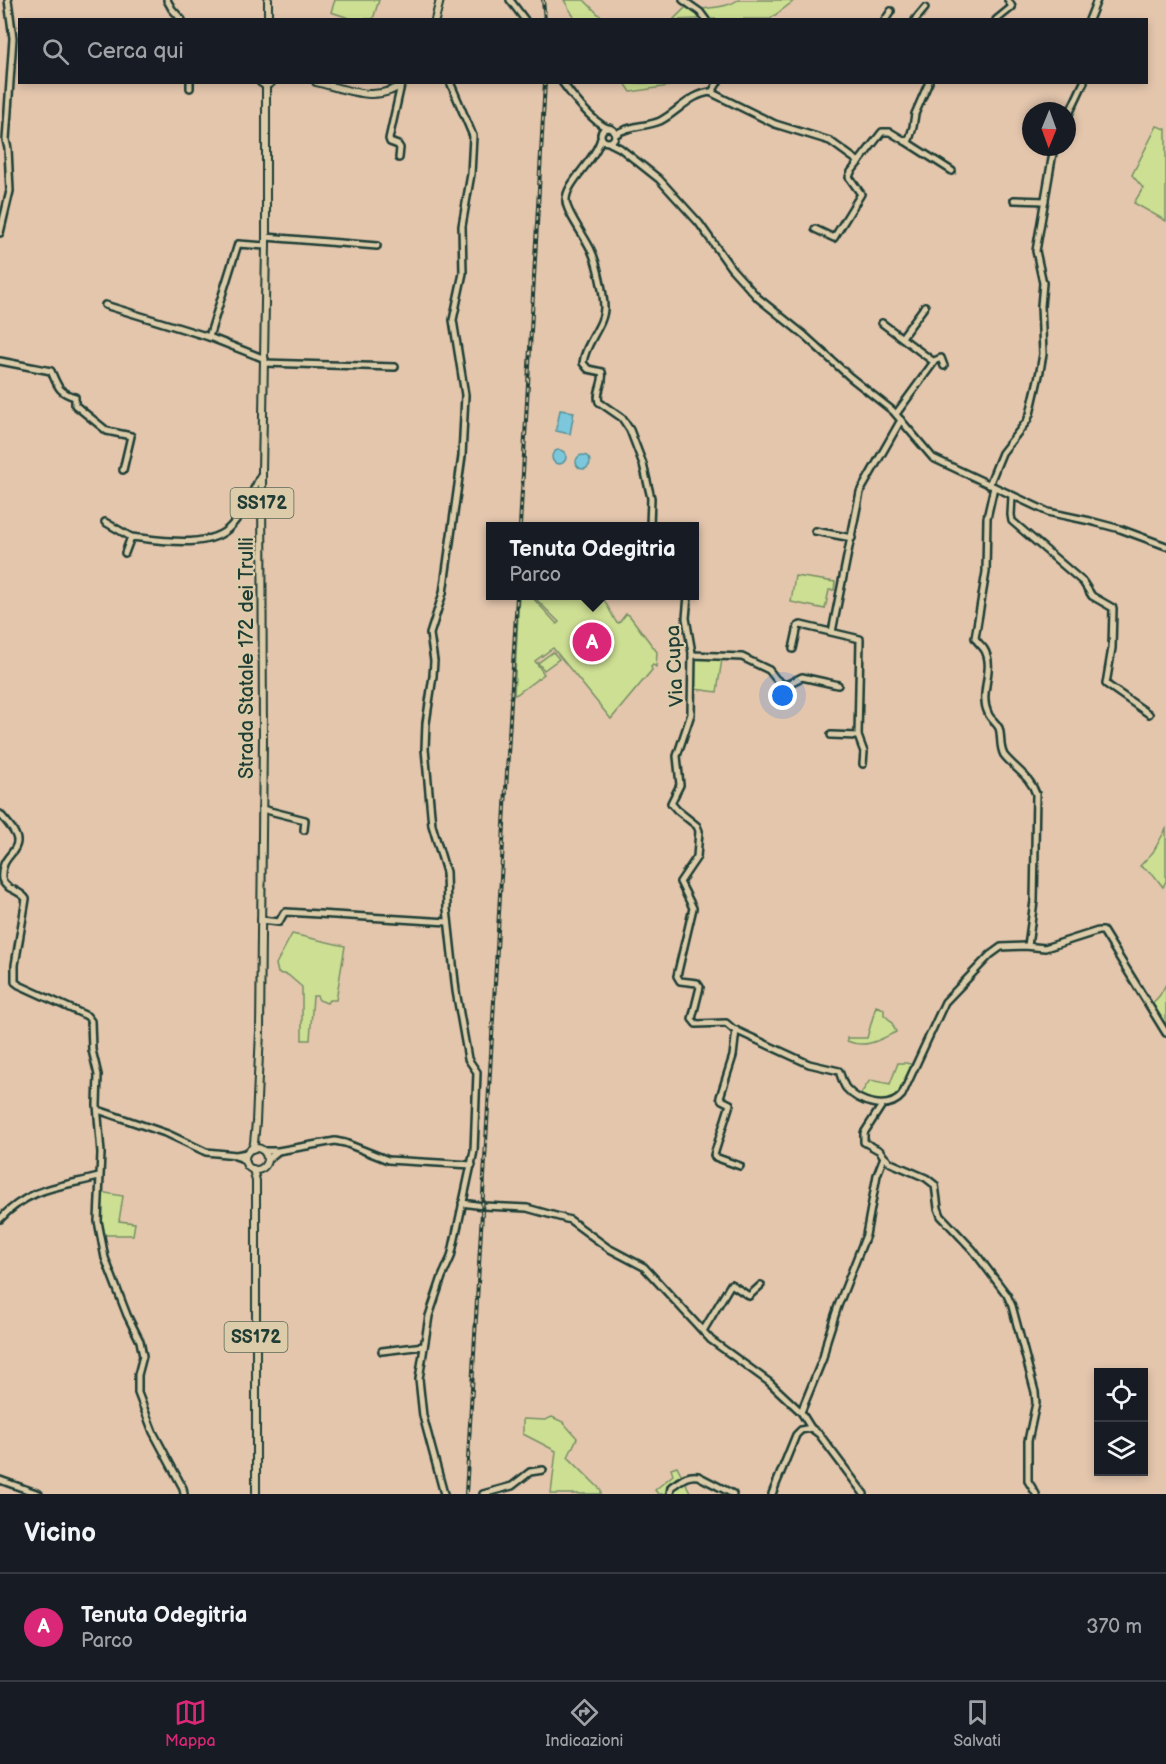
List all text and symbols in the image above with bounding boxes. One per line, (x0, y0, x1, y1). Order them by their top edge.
search box (18, 18, 1148, 84)
icon: search (39, 35, 72, 68)
text: Cerca qui (87, 38, 184, 65)
north arrow (1022, 102, 1076, 156)
road number: SS172 (230, 488, 294, 518)
popup (486, 522, 699, 600)
text: Tenuta Odegitria (509, 536, 676, 563)
street label: Strada Statale 172 dei Trulli (235, 537, 259, 779)
text: Parco (509, 563, 561, 587)
pin: A (572, 620, 612, 664)
street label: Via Cupa (661, 624, 689, 708)
your location (768, 681, 797, 710)
road number: SS172 (224, 1322, 288, 1352)
map controls (1094, 1368, 1148, 1476)
button: locate (1094, 1368, 1148, 1422)
button: layers (1094, 1422, 1148, 1476)
text: Vicino (24, 1518, 96, 1549)
text: Tenuta Odegitria (81, 1602, 247, 1629)
text: A (37, 1615, 50, 1639)
text: 370 m (1086, 1615, 1142, 1639)
text: Parco (81, 1629, 133, 1653)
tab: Mappa (165, 1696, 216, 1751)
tab: Indicazioni (546, 1696, 623, 1751)
tab: Salvati (953, 1696, 1001, 1751)

